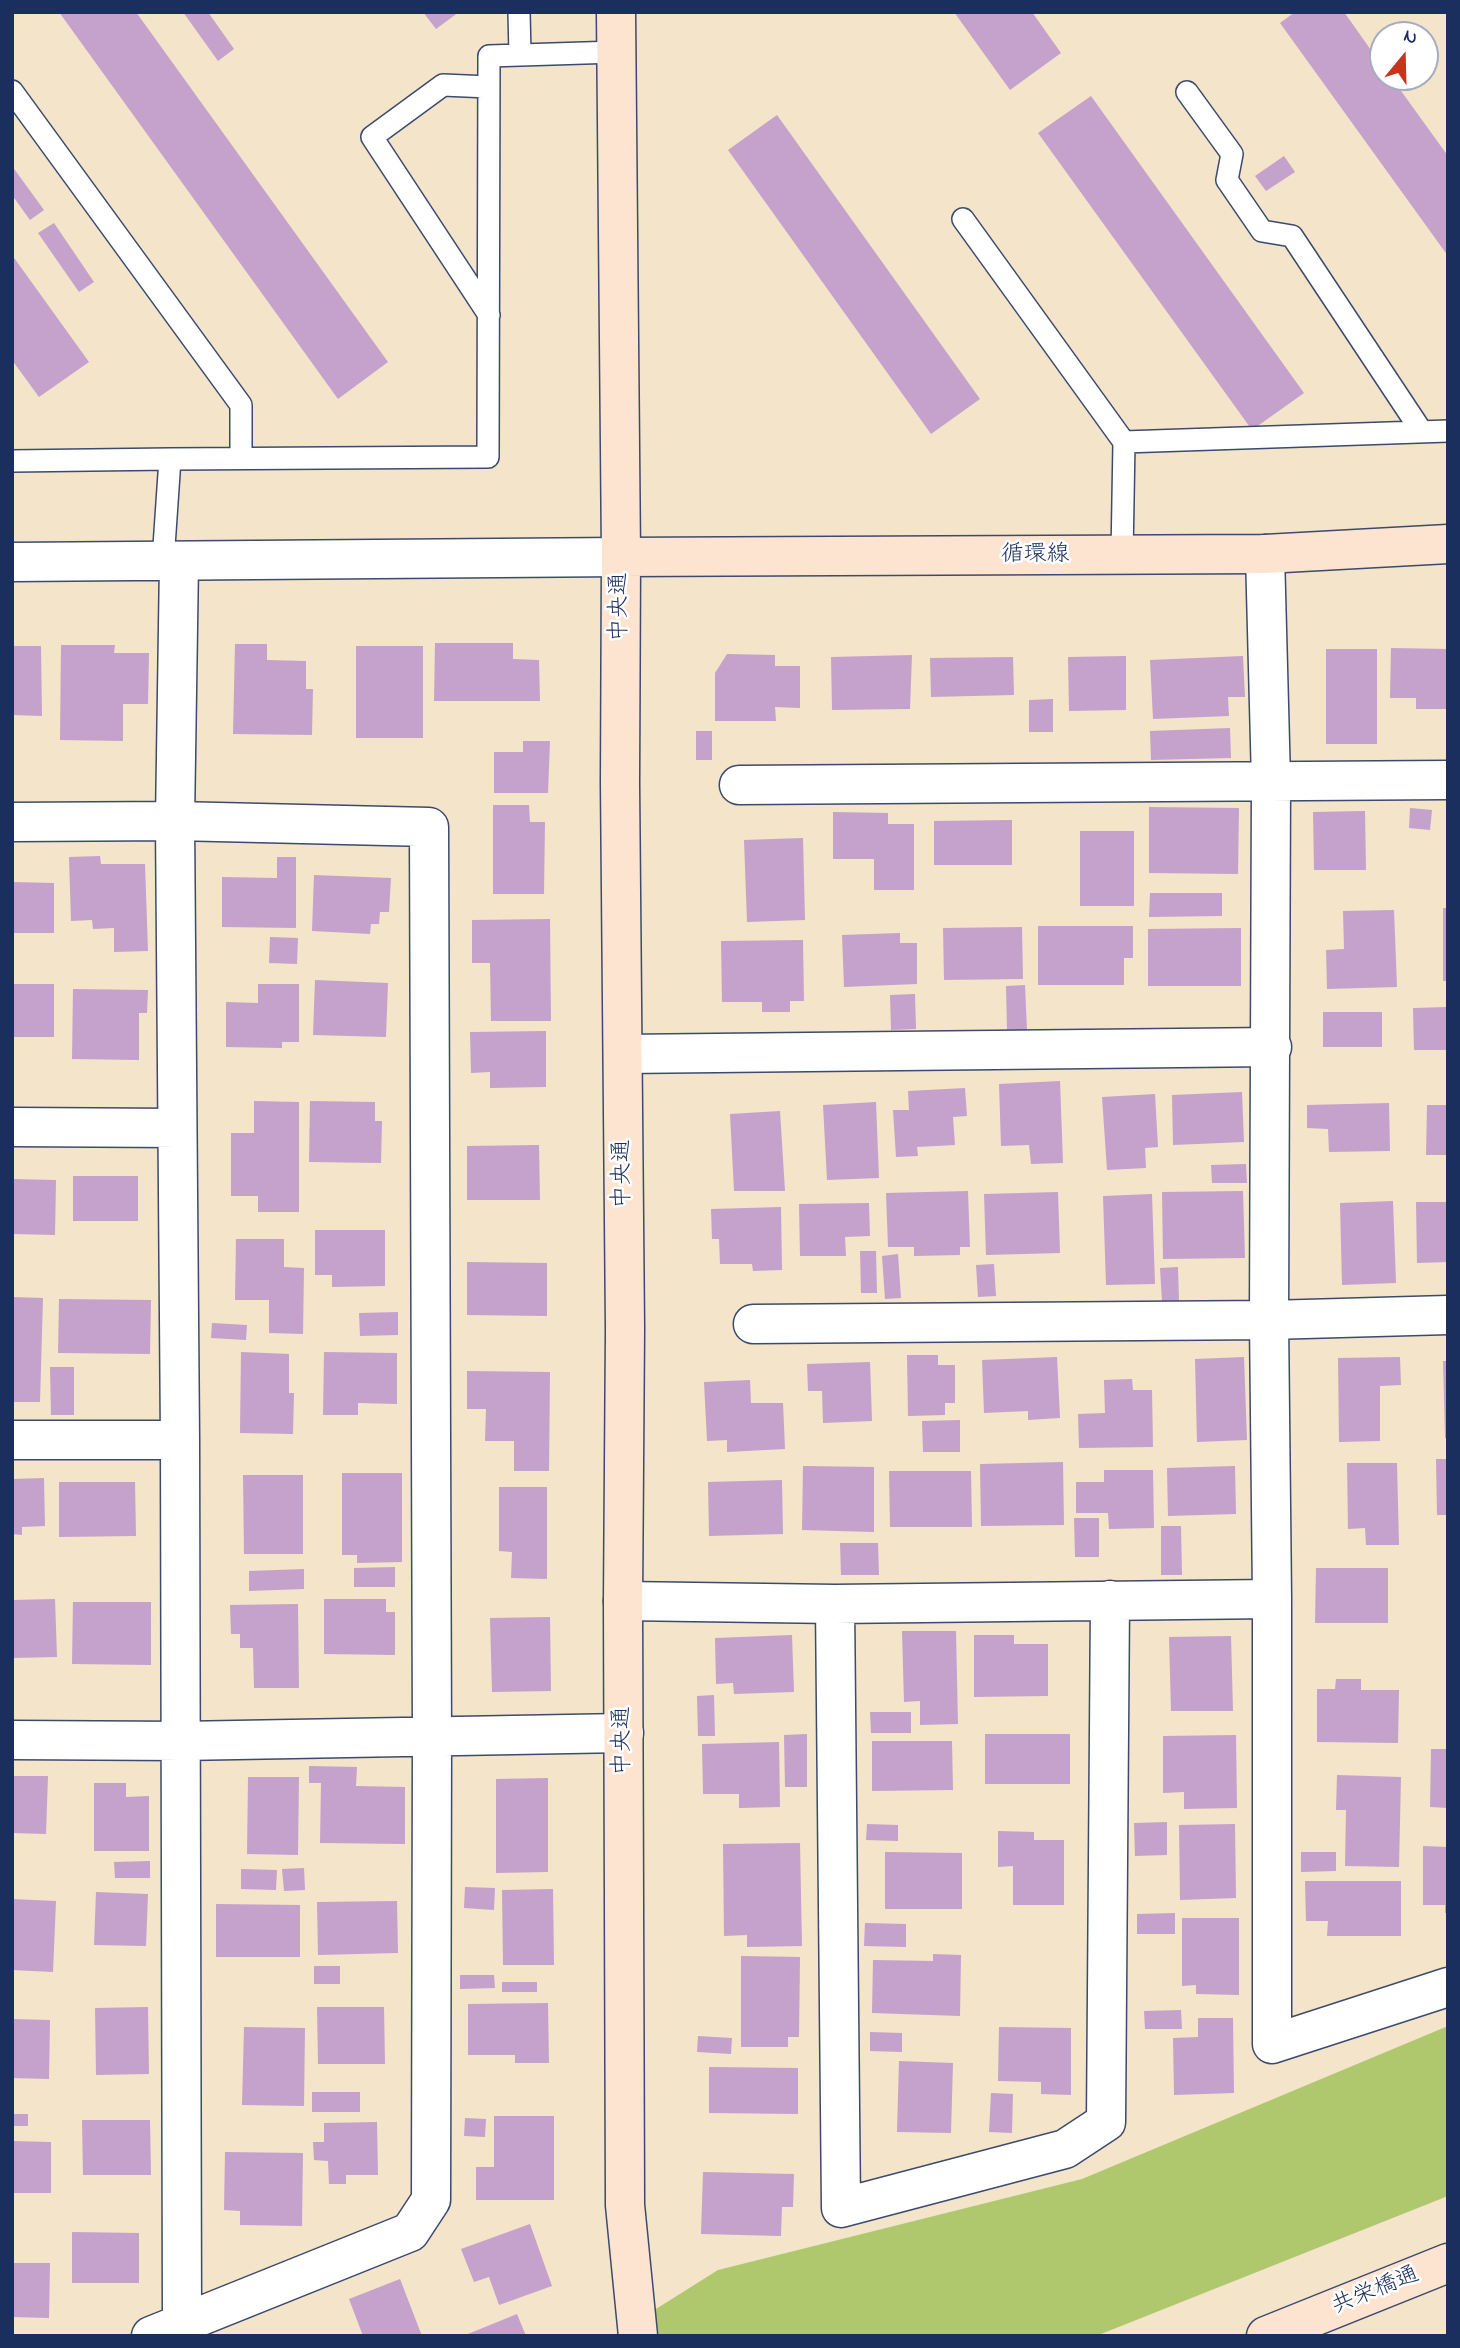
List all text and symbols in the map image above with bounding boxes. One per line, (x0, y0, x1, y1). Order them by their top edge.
north arrow (1369, 21, 1439, 91)
text: N (1400, 23, 1421, 52)
street label: 循環線 (1001, 542, 1069, 570)
street label: 中央通 (607, 573, 635, 641)
street label: 中央通 (610, 1140, 638, 1208)
street label: 中央通 (610, 1707, 638, 1775)
street label: 共栄橋通 (1328, 2262, 1424, 2322)

